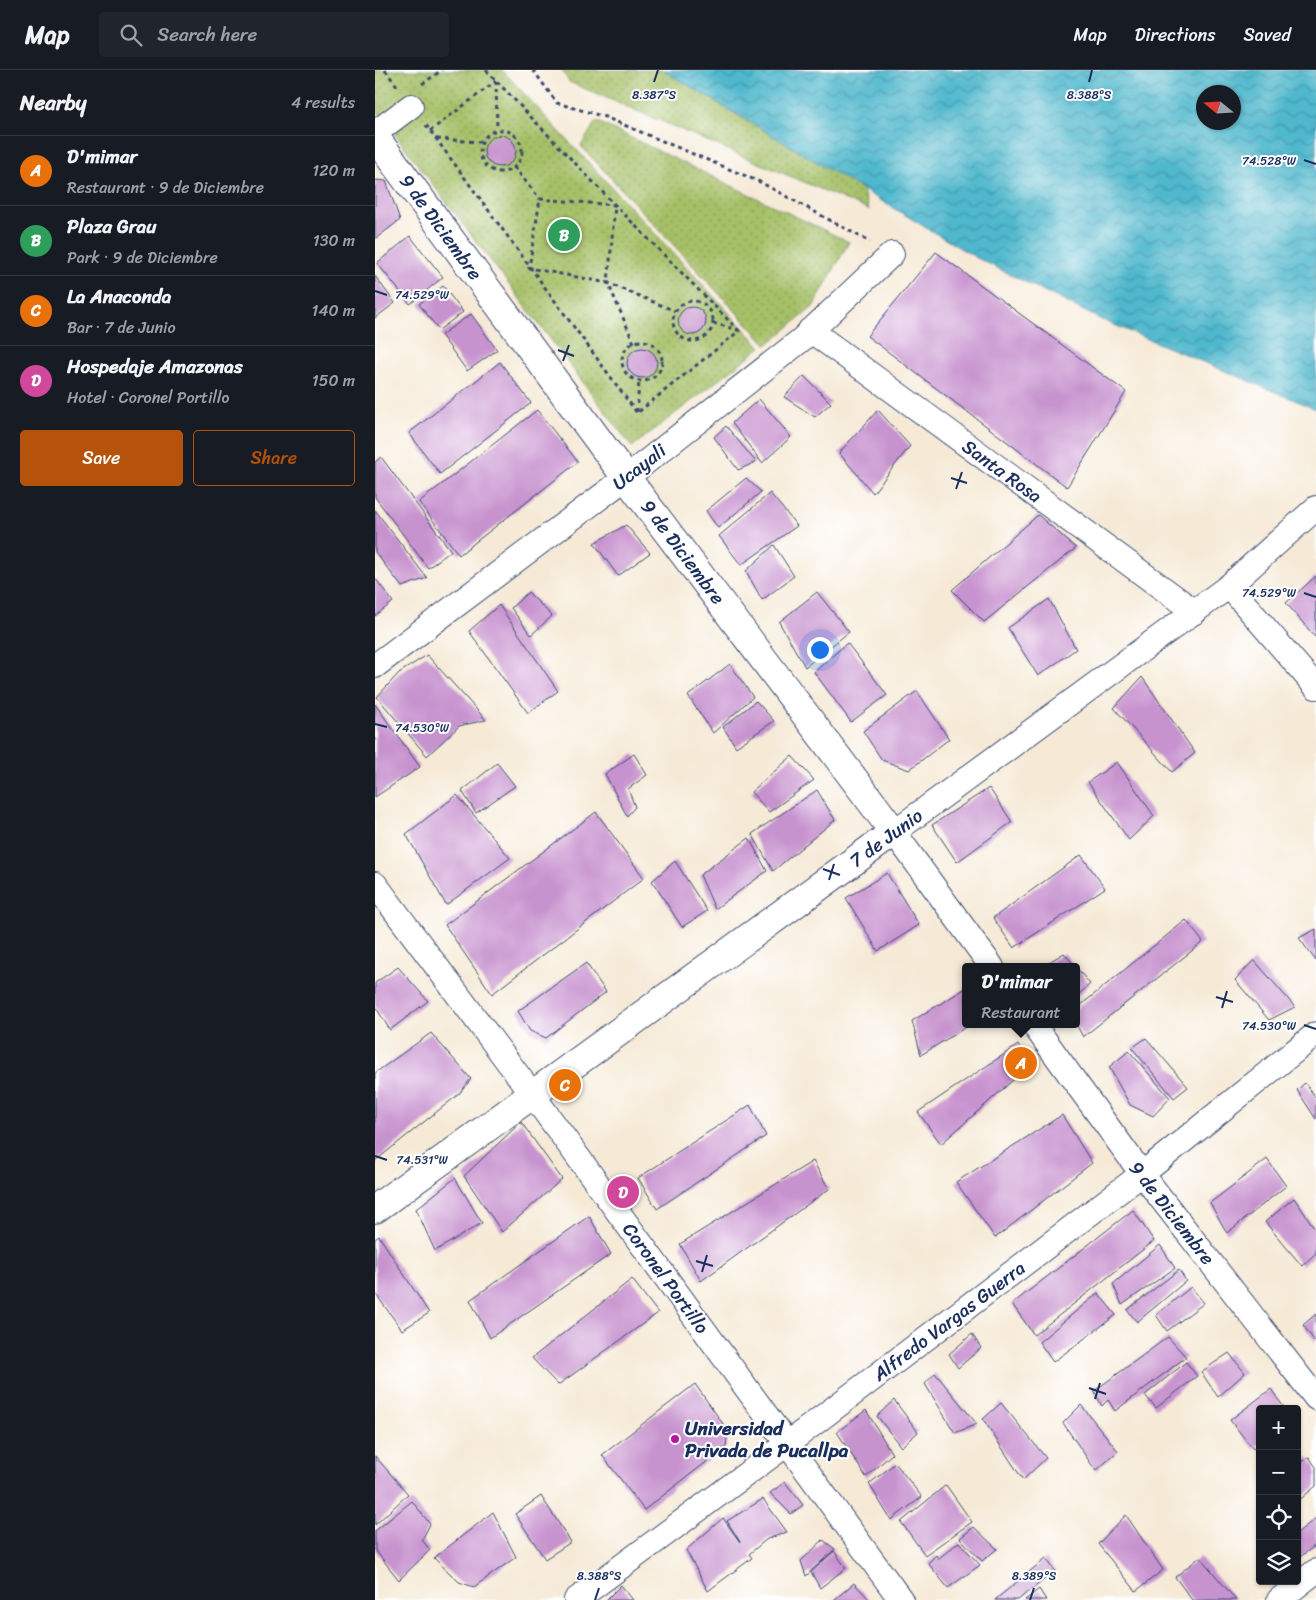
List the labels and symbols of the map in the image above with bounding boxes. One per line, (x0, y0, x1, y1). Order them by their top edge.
text: 8.387°S (632, 84, 677, 106)
text: 8.388°S (1067, 84, 1112, 106)
north arrow (1196, 85, 1241, 130)
text: 74.528°W (1242, 150, 1297, 172)
street label: 9 de Diciembre (391, 167, 491, 287)
pin: B (548, 216, 580, 254)
text: 74.529°W (395, 284, 450, 306)
street label: Santa Rosa (955, 430, 1050, 512)
street label: Ucayali (605, 435, 674, 499)
street label: 9 de Diciembre (632, 492, 734, 612)
text: 74.529°W (1242, 582, 1297, 604)
your location (807, 637, 833, 663)
text: 74.530°W (395, 717, 450, 739)
street label: 7 de Junio (842, 800, 930, 876)
text: 74.530°W (1242, 1015, 1297, 1037)
pin: A (1005, 1044, 1037, 1082)
pin: C (549, 1066, 581, 1104)
text: 74.531°W (396, 1149, 448, 1171)
street label: 9 de Diciembre (1121, 1154, 1224, 1273)
pin: D (607, 1173, 639, 1211)
street label: Coronel Portillo (614, 1215, 718, 1341)
street label: Alfredo Vargas Guerra (865, 1252, 1033, 1390)
place label: Universidad Privada de Pucallpa (685, 1412, 849, 1467)
marker: Universidad Privada de Pucallpa (669, 1433, 681, 1445)
text: 8.388°S (577, 1565, 622, 1587)
text: 8.389°S (1012, 1565, 1057, 1587)

